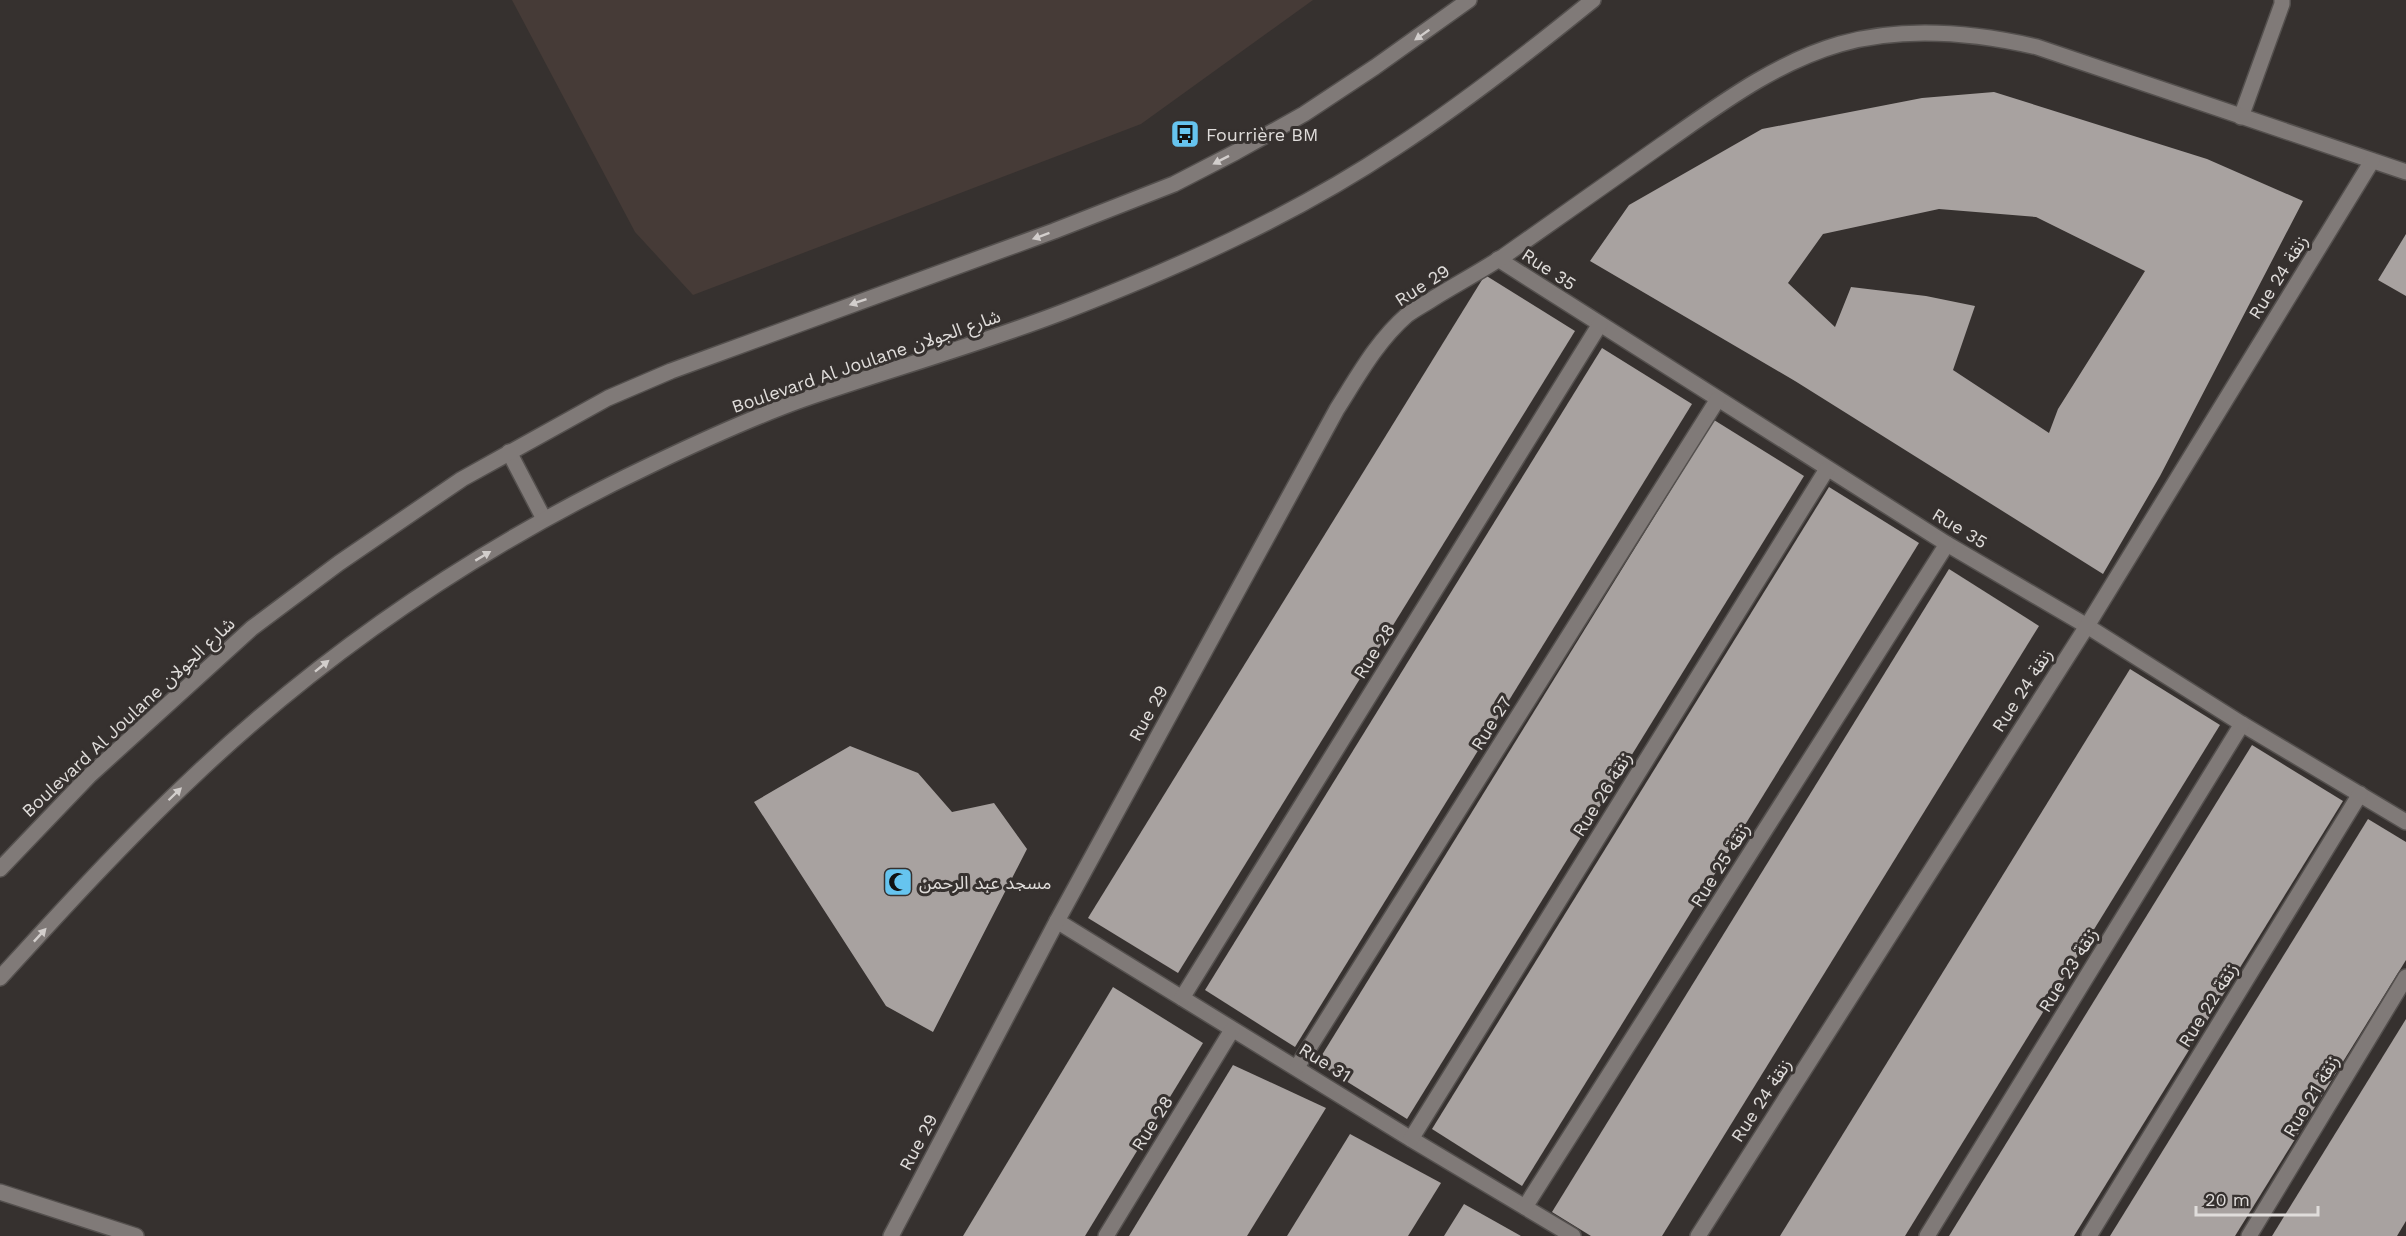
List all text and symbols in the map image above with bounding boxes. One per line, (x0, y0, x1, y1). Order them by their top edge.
one-way arrow (1414, 29, 1430, 41)
bus stop icon: Fourrière BM (1169, 118, 1201, 150)
place label: Fourrière BM (1206, 124, 1318, 145)
one-way arrow (1212, 155, 1229, 165)
one-way arrow (1032, 231, 1050, 241)
street label: Rue 24 زنقة (2244, 231, 2313, 323)
street label: Rue 35 (1518, 244, 1580, 294)
street label: Rue 29 (1391, 260, 1453, 310)
one-way arrow (848, 297, 866, 307)
street label: Boulevard Al Joulane شارع الجولان (729, 305, 1005, 421)
street label: Rue 35 (1929, 503, 1991, 553)
one-way arrow (474, 551, 491, 562)
street label: Boulevard Al Joulane شارع الجولان (17, 613, 241, 824)
street label: Rue 28 (1349, 620, 1399, 682)
street label: Rue 24 زنقة (1987, 644, 2058, 736)
one-way arrow (314, 660, 330, 673)
street label: Rue 29 (1124, 681, 1172, 745)
street label: Rue 27 (1466, 692, 1516, 754)
street label: Rue 26 زنقة (1568, 748, 1637, 841)
one-way arrow (167, 788, 181, 802)
street label: Rue 25 زنقة (1686, 819, 1755, 911)
mosque icon: مسجد عبد الرحمن (882, 866, 914, 898)
place label: مسجد عبد الرحمن (919, 872, 1051, 894)
street label: Rue 23 زنقة (2034, 924, 2103, 1016)
one-way arrow (33, 928, 46, 943)
street label: Rue 22 زنقة (2174, 959, 2243, 1051)
street label: Rue 31 (1295, 1038, 1355, 1086)
street label: Rue 21 زنقة (2278, 1051, 2344, 1141)
street label: Rue 24 زنقة (1726, 1054, 1797, 1146)
street label: Rue 28 (1127, 1092, 1177, 1154)
street label: Rue 29 (894, 1110, 942, 1174)
scale bar (2196, 1179, 2318, 1217)
text: 20 m (2205, 1189, 2250, 1210)

